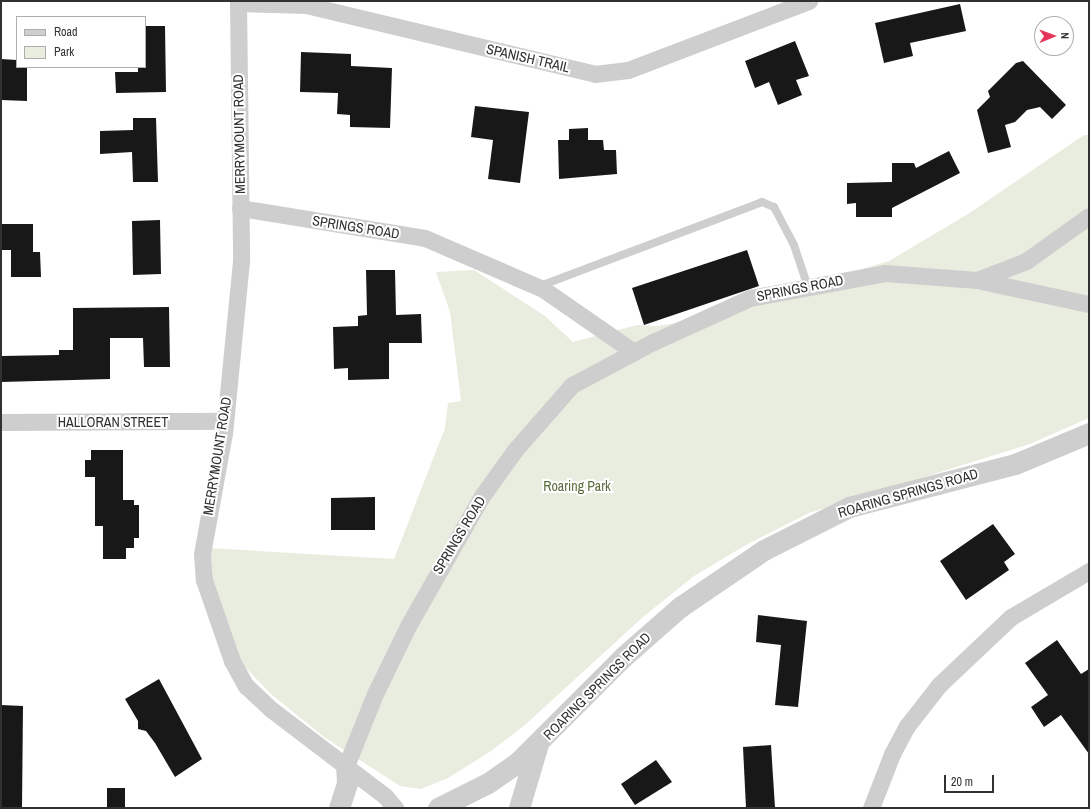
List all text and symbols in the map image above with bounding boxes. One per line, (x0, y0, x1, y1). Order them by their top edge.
legend (16, 16, 146, 68)
north arrow (1034, 16, 1074, 56)
text: Road (54, 24, 78, 40)
text: N (1058, 32, 1072, 39)
street label: SPANISH TRAIL (485, 40, 571, 76)
text: Park (54, 44, 74, 60)
street label: MERRYMOUNT ROAD (230, 74, 248, 194)
street label: SPRINGS ROAD (311, 212, 401, 242)
street label: SPRINGS ROAD (755, 271, 845, 305)
street label: MERRYMOUNT ROAD (199, 396, 235, 516)
street label: HALLORAN STREET (58, 414, 168, 430)
street label: ROARING SPRINGS ROAD (836, 465, 980, 521)
park label: Roaring Park (543, 478, 611, 494)
street label: SPRINGS ROAD (429, 493, 489, 577)
street label: ROARING SPRINGS ROAD (540, 629, 654, 743)
scale bar (946, 767, 996, 793)
text: 20 m (951, 774, 973, 790)

